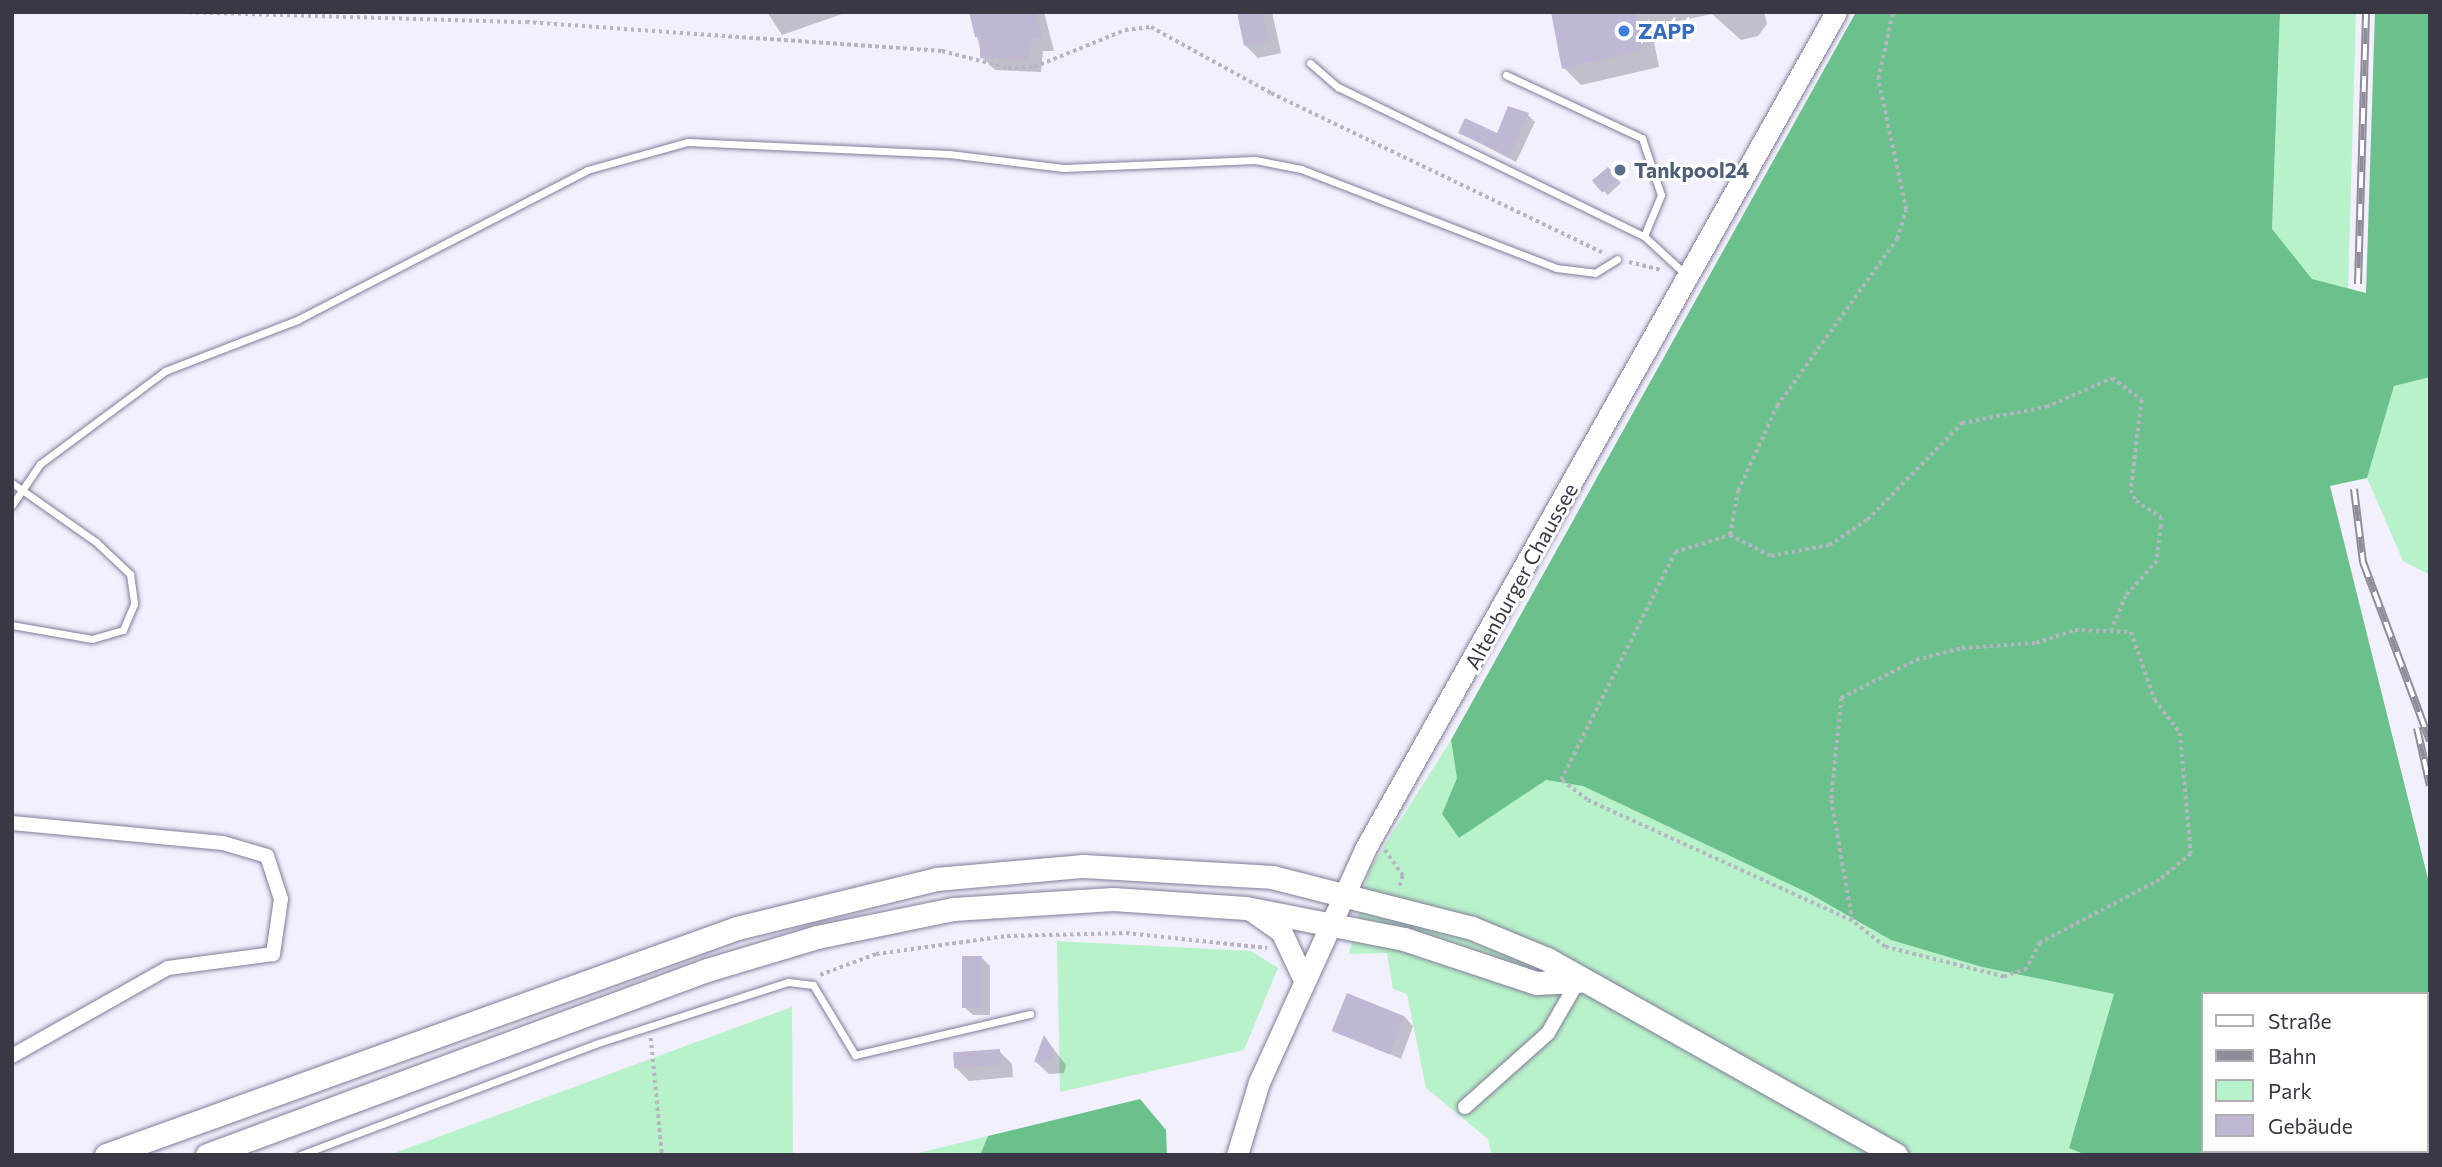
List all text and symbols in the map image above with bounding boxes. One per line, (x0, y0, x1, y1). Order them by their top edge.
place label: ZAPP (1638, 18, 1695, 44)
marker: ZAPP (1616, 23, 1632, 39)
place label: Tankpool24 (1634, 157, 1749, 183)
marker: Tankpool24 (1612, 162, 1628, 178)
street label: Altenburger Chaussee (1459, 479, 1583, 673)
legend (2200, 992, 2428, 1153)
text: Straße (2268, 1008, 2332, 1033)
text: Bahn (2268, 1043, 2317, 1068)
text: Park (2268, 1078, 2312, 1103)
text: Gebäude (2268, 1113, 2353, 1138)

